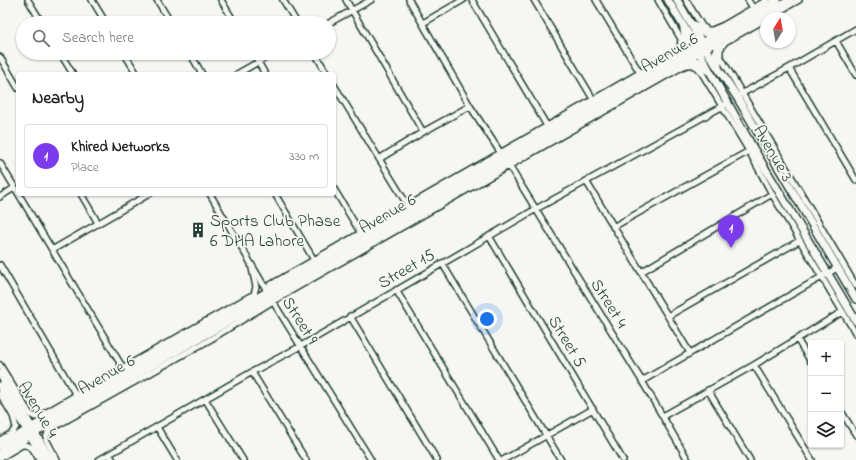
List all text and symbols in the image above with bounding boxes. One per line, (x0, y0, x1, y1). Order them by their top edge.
north arrow (760, 12, 796, 48)
search box (16, 16, 336, 60)
icon: search (30, 27, 52, 49)
text: Search here (62, 27, 134, 49)
street label: Avenue 6 (636, 27, 704, 80)
text: Nearby (32, 86, 84, 111)
street label: Avenue 3 (746, 121, 799, 187)
text: Khired Networks (71, 136, 170, 158)
text: 1 (44, 147, 48, 166)
text: 330 m (289, 147, 319, 166)
text: Place (71, 158, 99, 177)
street label: Avenue 6 (354, 188, 422, 241)
place label: Sports Club Phase 6 DHA Lahore (210, 209, 341, 254)
pin: 1 (718, 215, 744, 248)
building icon: Sports Club Phase 6 DHA Lahore (189, 221, 207, 239)
street label: Street 15 (374, 243, 440, 296)
street label: Street 4 (584, 274, 634, 333)
street label: Street 9 (275, 292, 324, 350)
your location (477, 309, 497, 329)
street label: Street 5 (541, 311, 592, 373)
map controls (808, 340, 844, 448)
button: + (808, 340, 844, 376)
street label: Avenue 6 (73, 349, 141, 402)
button: − (808, 376, 844, 412)
street label: Avenue 4 (11, 377, 64, 443)
button: layers (808, 412, 844, 448)

